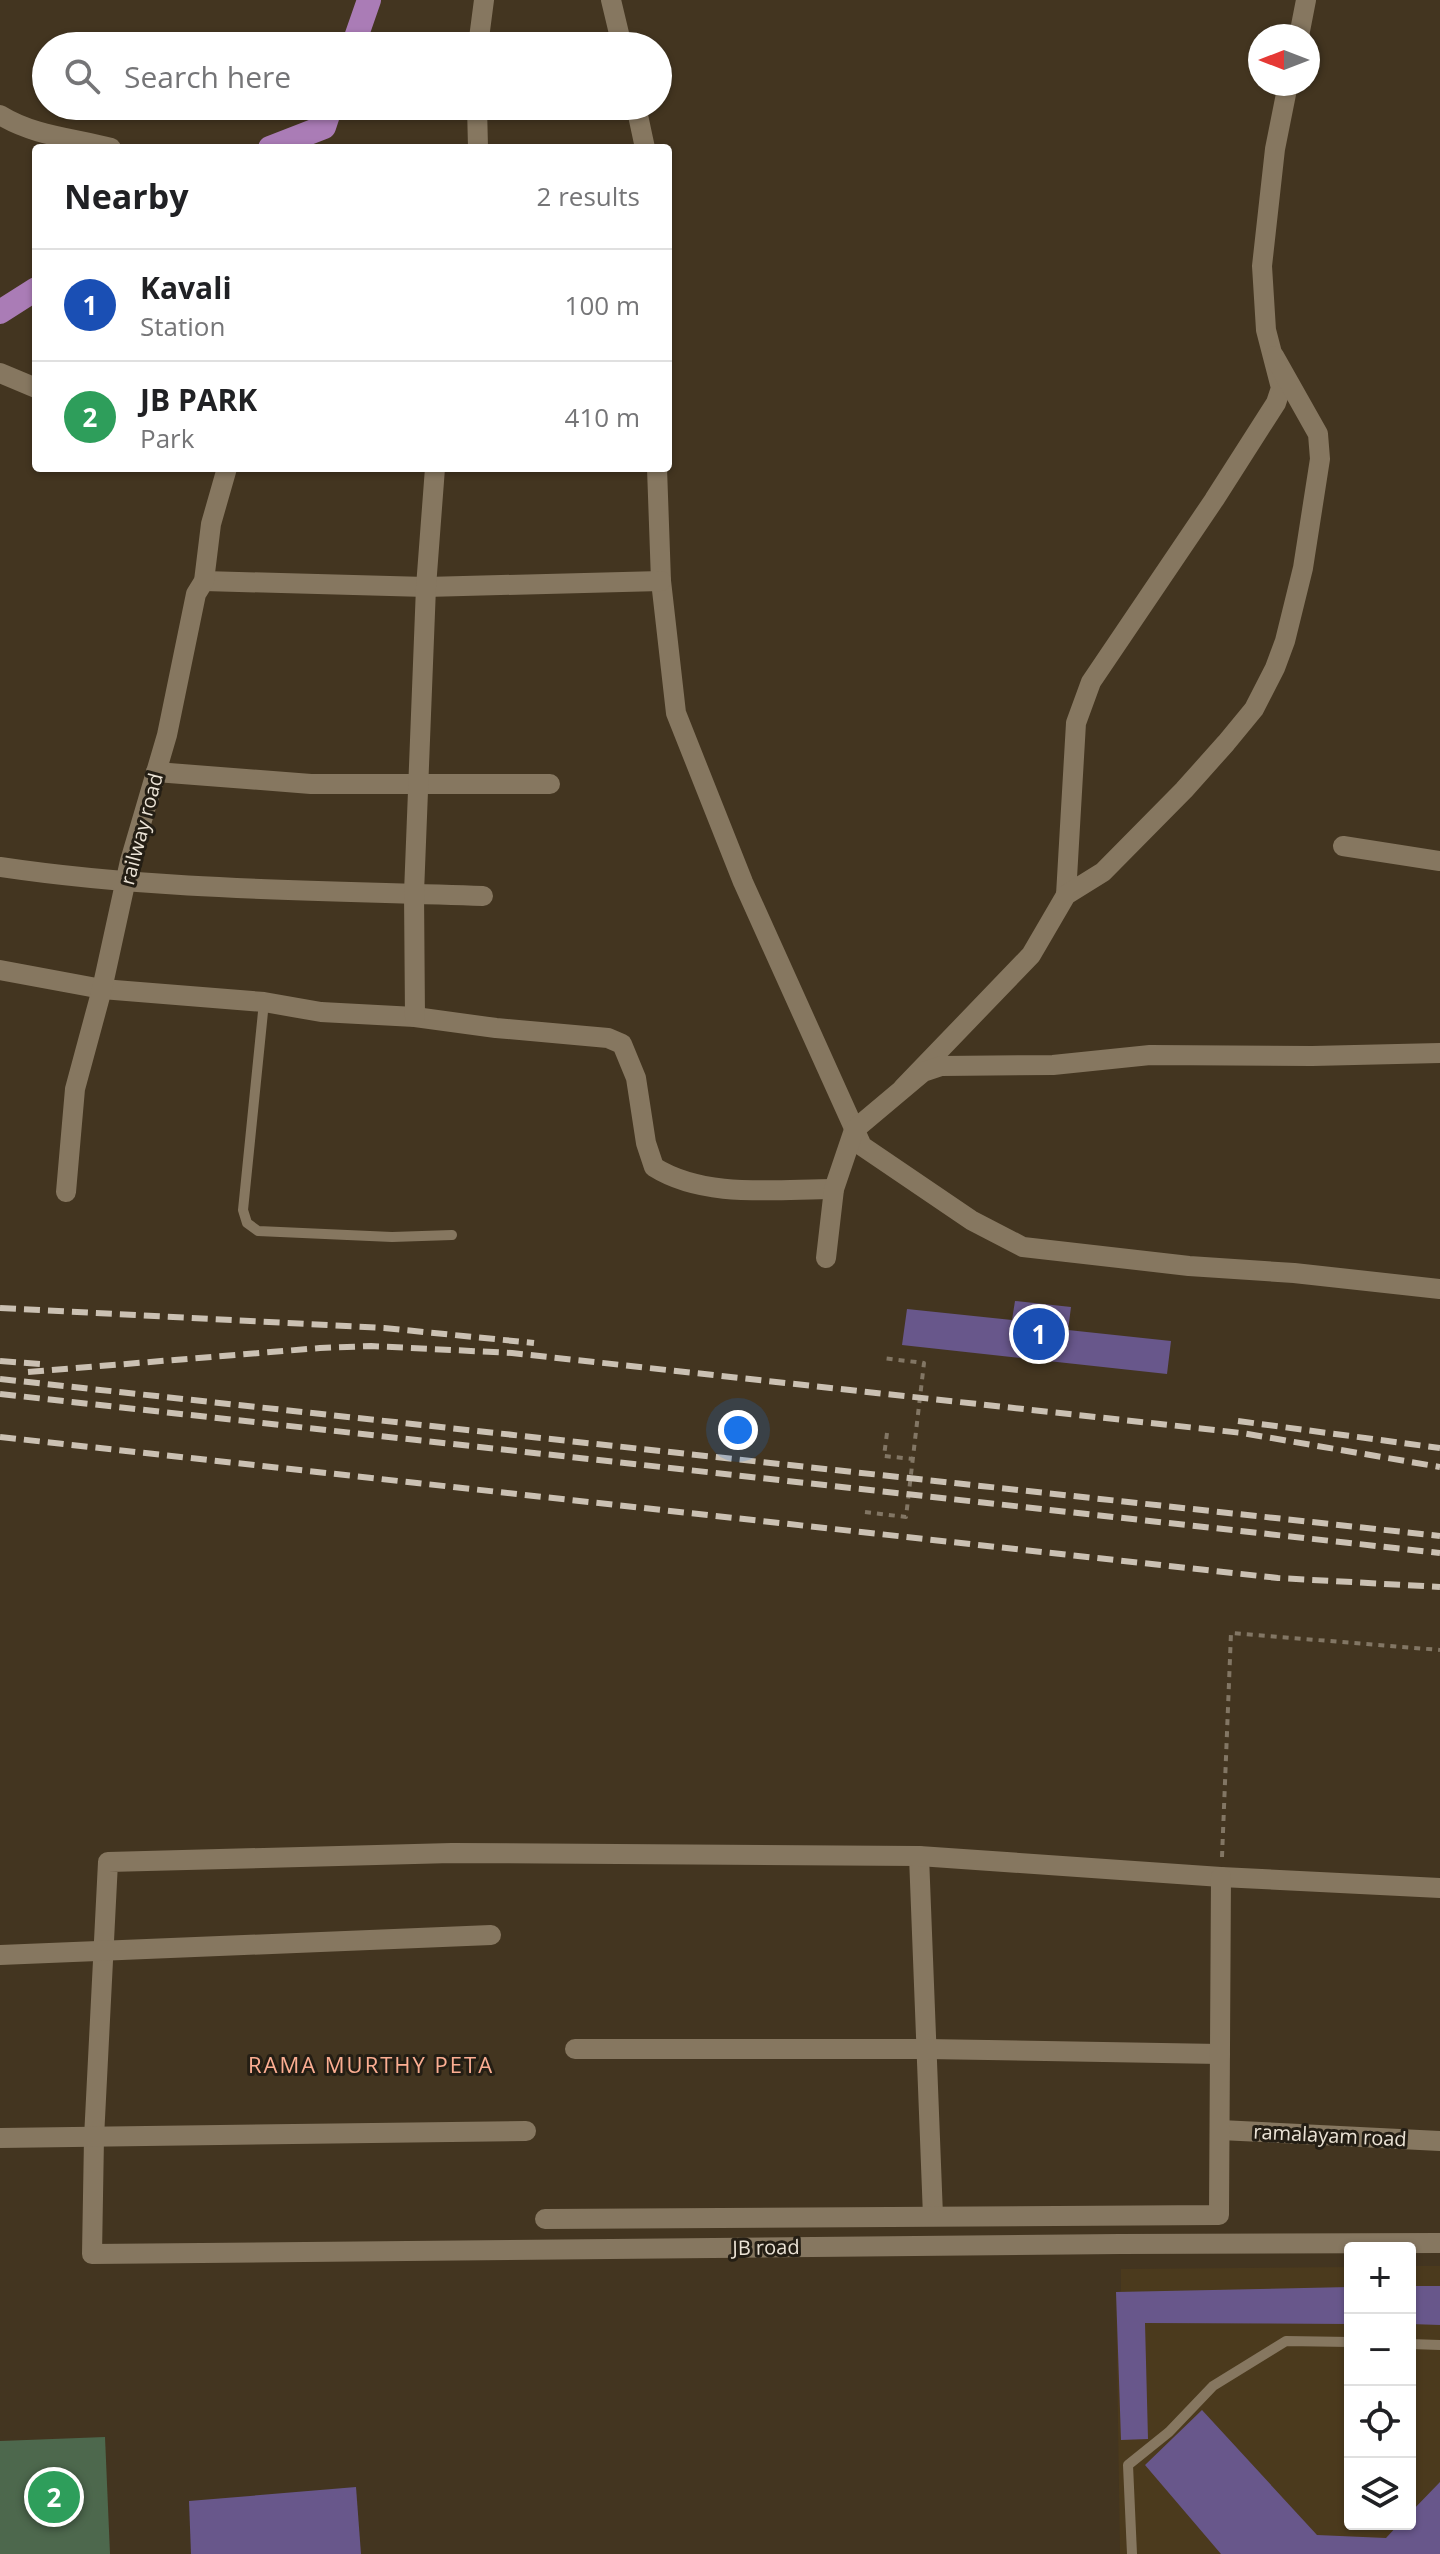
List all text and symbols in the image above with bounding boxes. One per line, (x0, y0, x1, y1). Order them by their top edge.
north arrow (1248, 24, 1320, 96)
search box (32, 32, 672, 120)
icon: search (60, 54, 104, 98)
text: Search here (124, 56, 291, 97)
text: Nearby (64, 173, 189, 219)
text: 2 results (537, 178, 640, 214)
text: Kavali (140, 267, 232, 308)
text: 1 (83, 287, 97, 323)
text: 100 m (565, 287, 640, 323)
text: Station (140, 308, 225, 344)
text: JB PARK (140, 379, 257, 420)
text: 2 (83, 399, 97, 435)
text: 410 m (565, 399, 640, 435)
text: Park (140, 420, 194, 456)
street label: railway road (113, 770, 169, 888)
pin: 1 (1013, 1304, 1065, 1364)
your location (718, 1410, 758, 1450)
district label: RAMA MURTHY PETA (248, 2049, 494, 2079)
street label: ramalayam road (1253, 2118, 1407, 2152)
street label: JB road (730, 2233, 800, 2261)
map controls (1344, 2242, 1416, 2530)
button: + (1344, 2242, 1416, 2314)
button: − (1344, 2314, 1416, 2386)
button: locate (1344, 2386, 1416, 2458)
button: layers (1344, 2458, 1416, 2530)
pin: 2 (28, 2467, 80, 2527)

